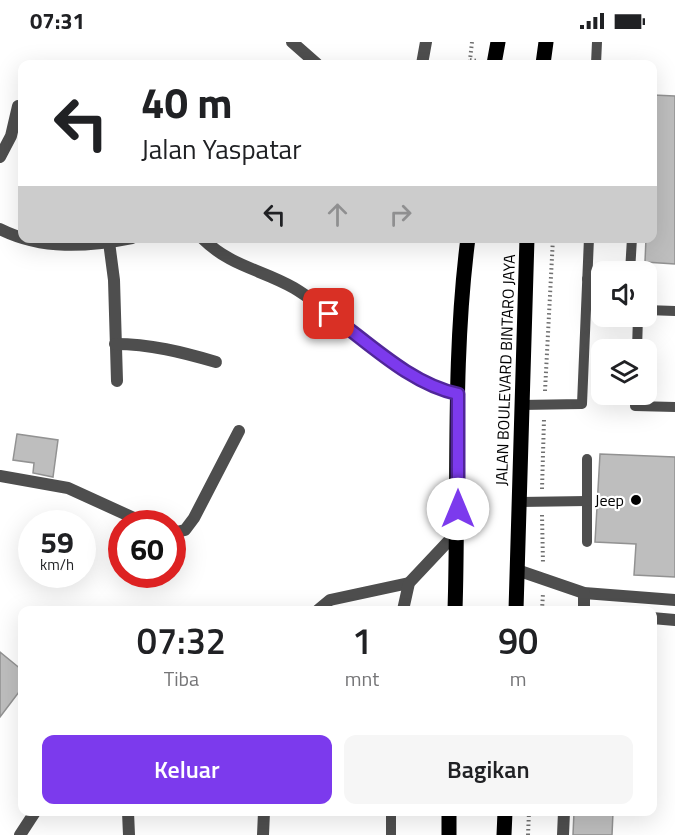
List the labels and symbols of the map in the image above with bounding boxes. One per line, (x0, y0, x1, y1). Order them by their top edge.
street label: JALAN BOULEVARD BINTARO JAYA (489, 253, 521, 486)
pin (303, 288, 354, 339)
position arrow (426, 477, 490, 541)
place label: Jeep (595, 488, 624, 512)
marker: Jeep (629, 493, 643, 507)
speed limit sign: 60 (108, 510, 186, 588)

